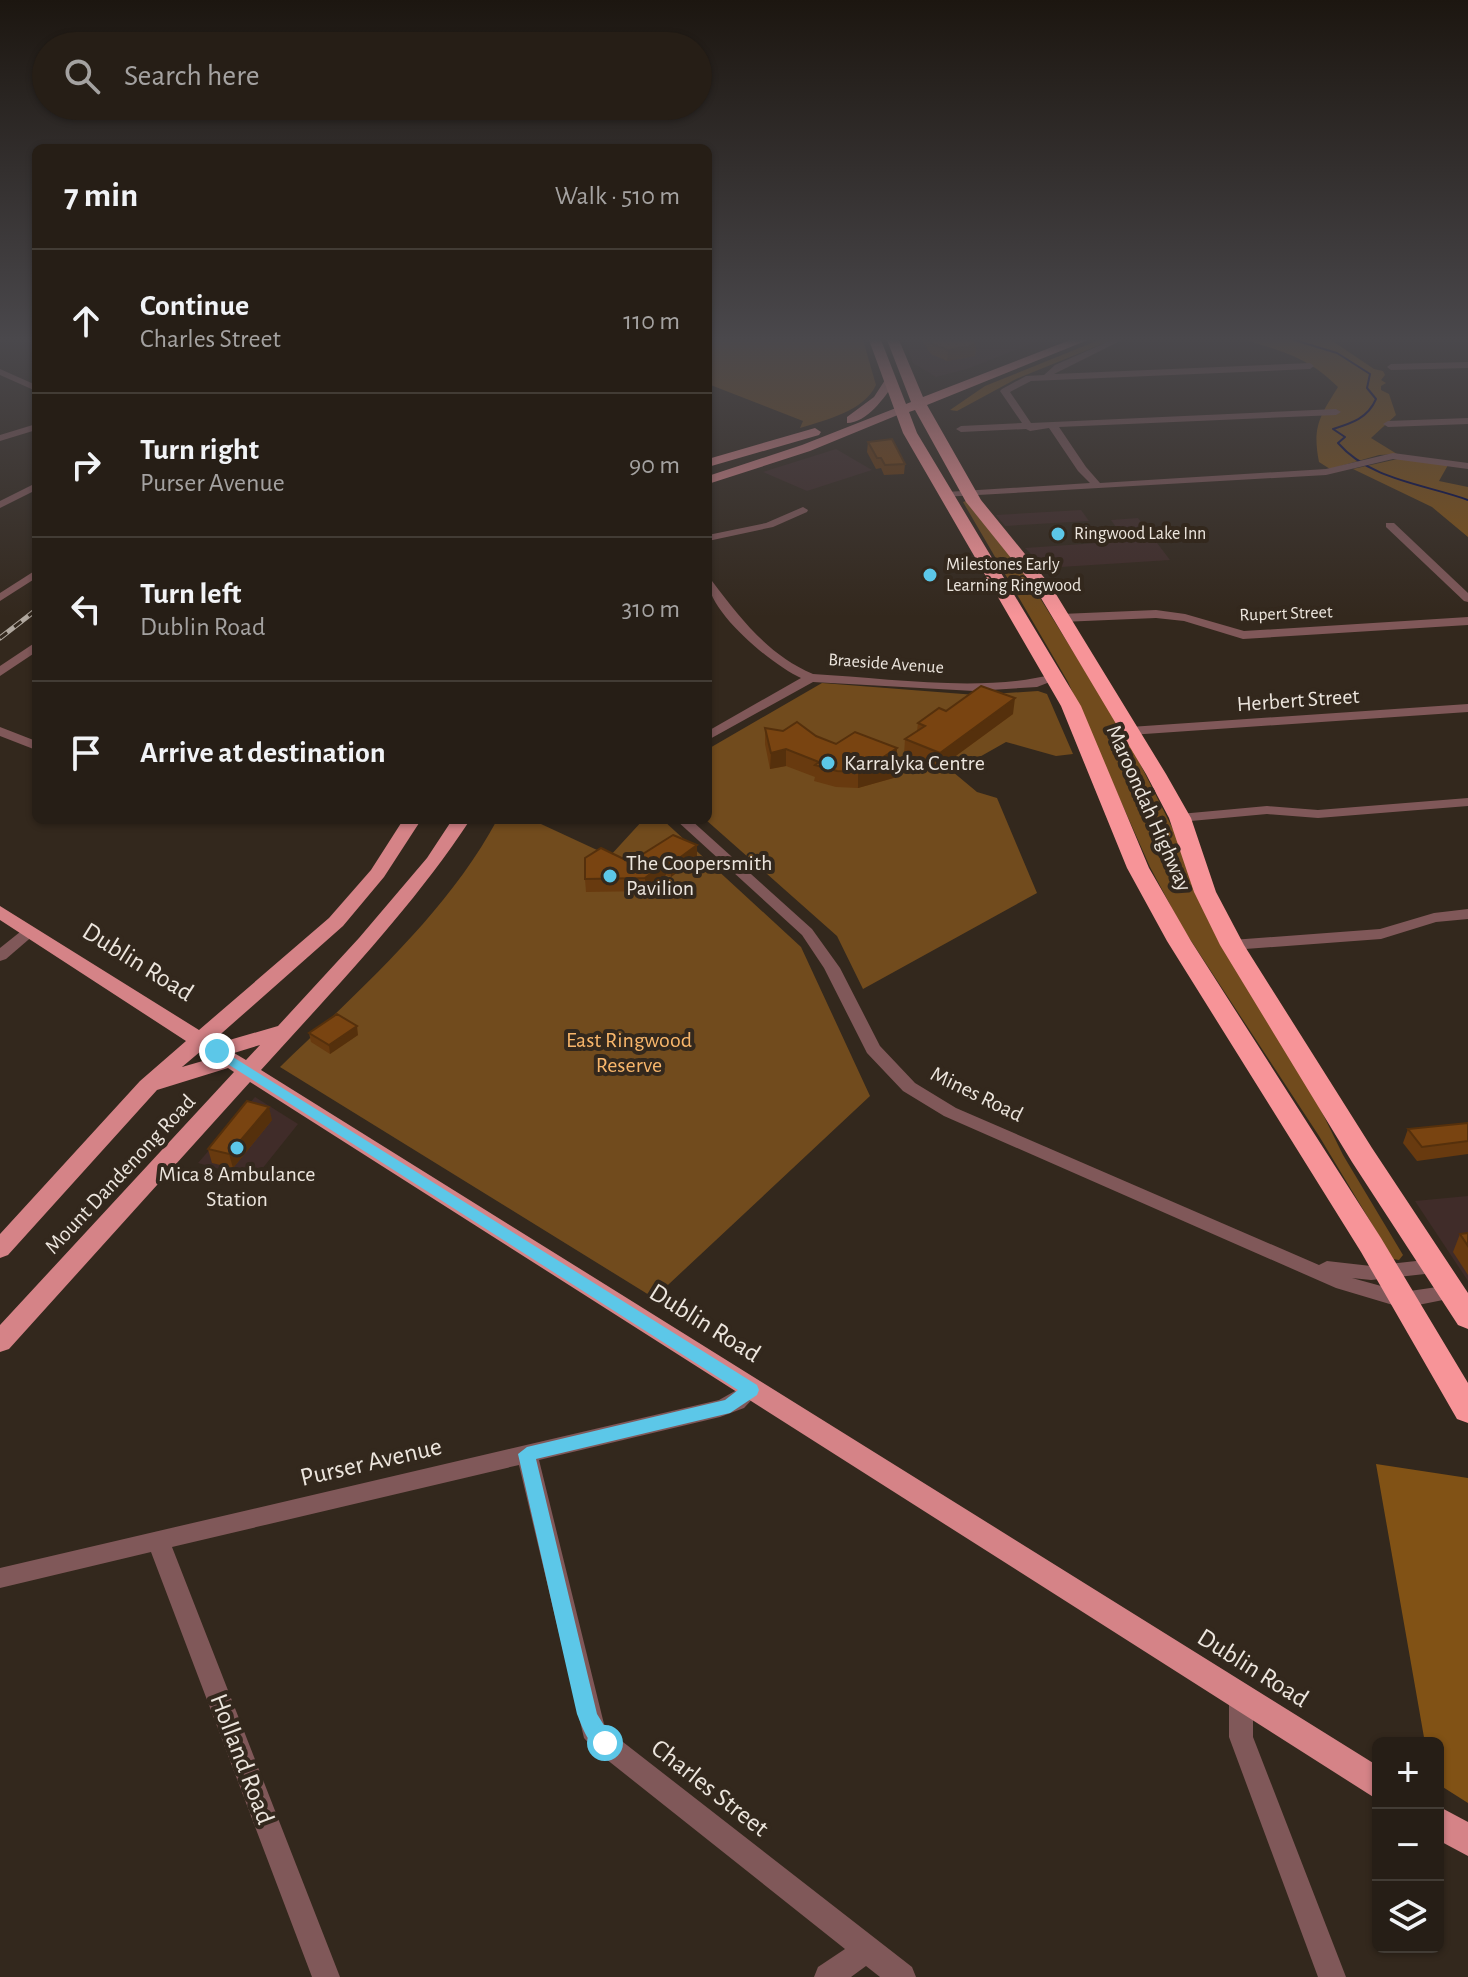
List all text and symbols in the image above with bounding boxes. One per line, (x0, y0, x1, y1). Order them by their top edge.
search box (32, 32, 712, 120)
icon: search (60, 54, 104, 98)
text: Search here (124, 61, 260, 91)
text: 7 min (64, 179, 138, 213)
text: Walk · 510 m (555, 183, 680, 209)
text: Continue (140, 291, 249, 321)
icon: ahead (64, 299, 108, 343)
text: 110 m (623, 308, 680, 334)
text: Charles Street (140, 326, 281, 352)
text: Turn right (140, 435, 259, 465)
icon: right (64, 443, 108, 487)
text: 90 m (629, 452, 680, 478)
text: Purser Avenue (140, 470, 285, 496)
marker: Ringwood Lake Inn (1049, 525, 1067, 543)
place label: Ringwood Lake Inn (1074, 525, 1206, 543)
place label: Milestones Early Learning Ringwood (946, 556, 1081, 595)
marker: Milestones Early Learning Ringwood (921, 566, 939, 584)
text: Turn left (140, 579, 241, 609)
icon: left (64, 587, 108, 631)
text: 310 m (622, 596, 680, 622)
street label: Rupert Street (1239, 603, 1333, 625)
text: Dublin Road (140, 614, 266, 640)
street label: Braeside Avenue (828, 651, 944, 677)
street label: Herbert Street (1236, 685, 1360, 715)
street label: Maroondah Highway (1102, 722, 1196, 895)
icon: arrive (64, 731, 108, 775)
text: Arrive at destination (140, 738, 386, 768)
place label: Karralyka Centre (844, 752, 985, 774)
marker: Karralyka Centre (819, 754, 837, 772)
place label: The Coopersmith Pavilion (626, 852, 772, 899)
marker: The Coopersmith Pavilion (601, 867, 619, 885)
street label: Dublin Road (78, 918, 198, 1006)
park label: East Ringwood Reserve (566, 1029, 692, 1076)
route end (199, 1033, 235, 1069)
street label: Mines Road (927, 1062, 1027, 1126)
street label: Mount Dandenong Road (41, 1090, 199, 1258)
marker: Mica 8 Ambulance Station (228, 1139, 246, 1157)
place label: Mica 8 Ambulance Station (159, 1163, 315, 1210)
street label: Dublin Road (645, 1279, 765, 1367)
street label: Purser Avenue (298, 1433, 444, 1491)
street label: Dublin Road (1193, 1624, 1313, 1712)
street label: Holland Road (205, 1690, 279, 1828)
route start (587, 1725, 623, 1761)
street label: Charles Street (647, 1734, 773, 1842)
map controls (1372, 1737, 1444, 1953)
button: + (1372, 1737, 1444, 1809)
button: − (1372, 1809, 1444, 1881)
button: layers (1372, 1881, 1444, 1953)

